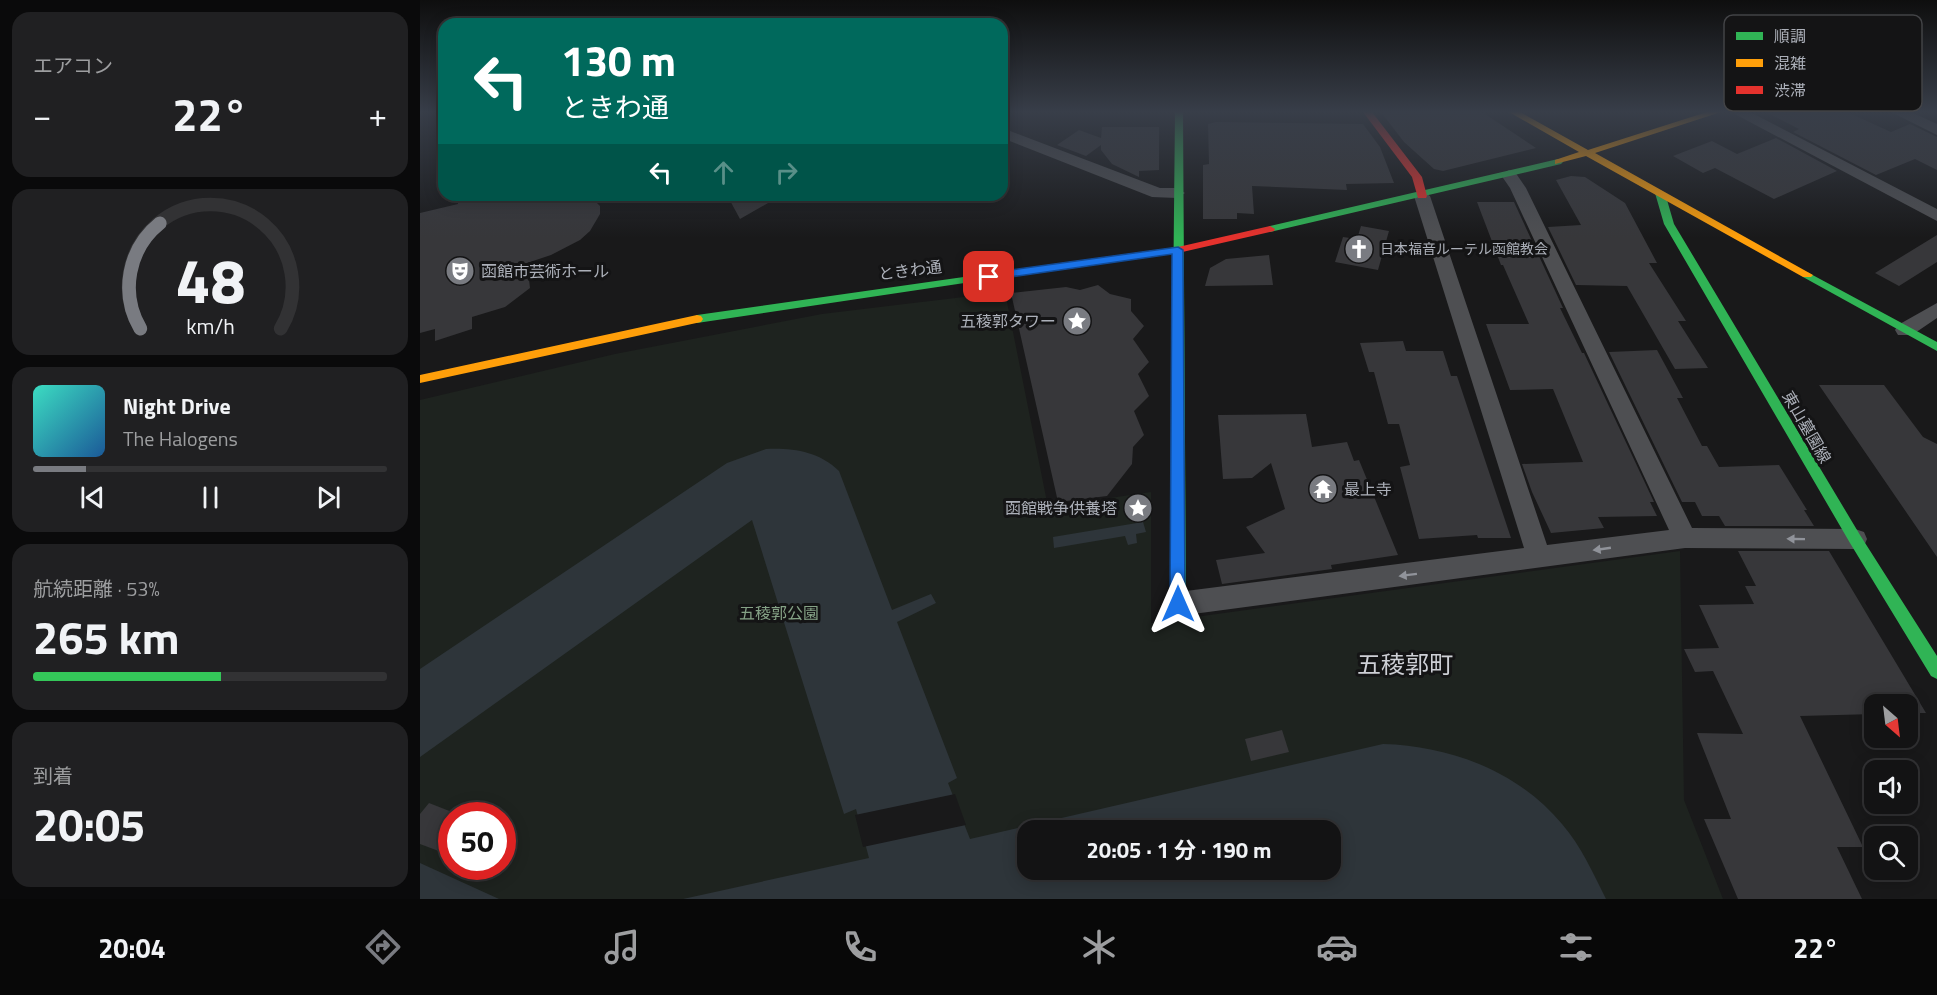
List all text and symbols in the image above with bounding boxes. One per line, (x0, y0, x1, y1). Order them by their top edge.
legend (1724, 15, 1922, 111)
text: 順調 (1774, 24, 1806, 48)
text: 130 m (561, 28, 676, 92)
icon: left (462, 42, 540, 120)
text: エアコン (33, 50, 113, 81)
text: 混雑 (1774, 51, 1806, 75)
text: 渋滞 (1774, 78, 1806, 102)
text: 22° (172, 80, 248, 148)
text: ときわ通 (561, 86, 669, 127)
text: − (33, 90, 51, 140)
text: + (369, 90, 387, 140)
icon: left (644, 156, 677, 189)
icon: ahead (707, 156, 740, 189)
icon: right (770, 156, 803, 189)
text: 48 (175, 232, 245, 327)
church icon: 日本福音ルーテル函館教会 (1343, 233, 1375, 265)
place label: 日本福音ルーテル函館教会 (1380, 238, 1548, 259)
pin (963, 251, 1014, 302)
street label: ときわ通 (877, 254, 943, 286)
theatre icon: 函館市芸術ホール (444, 255, 476, 287)
place label: 函館市芸術ホール (481, 259, 609, 283)
icon: arrive (972, 260, 1005, 293)
place icon: 五稜郭タワー (1061, 305, 1093, 337)
place label: 五稜郭タワー (960, 309, 1056, 333)
text: km/h (186, 311, 234, 343)
street label: 東山墓園線 (1777, 386, 1837, 468)
text: Night Drive (123, 389, 231, 423)
text: The Halogens (123, 423, 238, 454)
temple icon: 最上寺 (1307, 473, 1339, 505)
place label: 最上寺 (1344, 477, 1392, 501)
icon: previous (76, 481, 109, 514)
icon: pause (194, 481, 227, 514)
icon: next (312, 481, 345, 514)
place icon: 函館戦争供養塔 (1122, 492, 1154, 524)
place label: 函館戦争供養塔 (1005, 496, 1117, 520)
one-way arrow (1787, 534, 1806, 544)
one-way arrow (1592, 545, 1611, 554)
one-way arrow (1399, 570, 1418, 579)
position arrow (1146, 572, 1210, 636)
text: 航続距離 · 53% (33, 573, 160, 604)
park label: 五稜郭公園 (739, 601, 819, 625)
text: 265 km (33, 603, 179, 671)
district label: 五稜郭町 (1357, 646, 1453, 682)
north arrow (1864, 694, 1918, 748)
map controls (1864, 694, 1918, 880)
text: 到着 (33, 760, 73, 791)
button: sound (1864, 760, 1918, 814)
text: 20:05 (33, 790, 145, 858)
speed limit sign: 50 (438, 802, 516, 880)
button: search (1864, 826, 1918, 880)
text: 20:05 · 1 分 · 190 m (1087, 833, 1271, 867)
icon: directions (362, 926, 404, 968)
icon: music (601, 926, 643, 968)
icon: phone (839, 926, 881, 968)
icon: climate (1078, 926, 1120, 968)
icon: car (1316, 926, 1358, 968)
icon: filters (1555, 926, 1597, 968)
text: 20:04 (98, 927, 166, 968)
text: 22° (1793, 927, 1839, 968)

